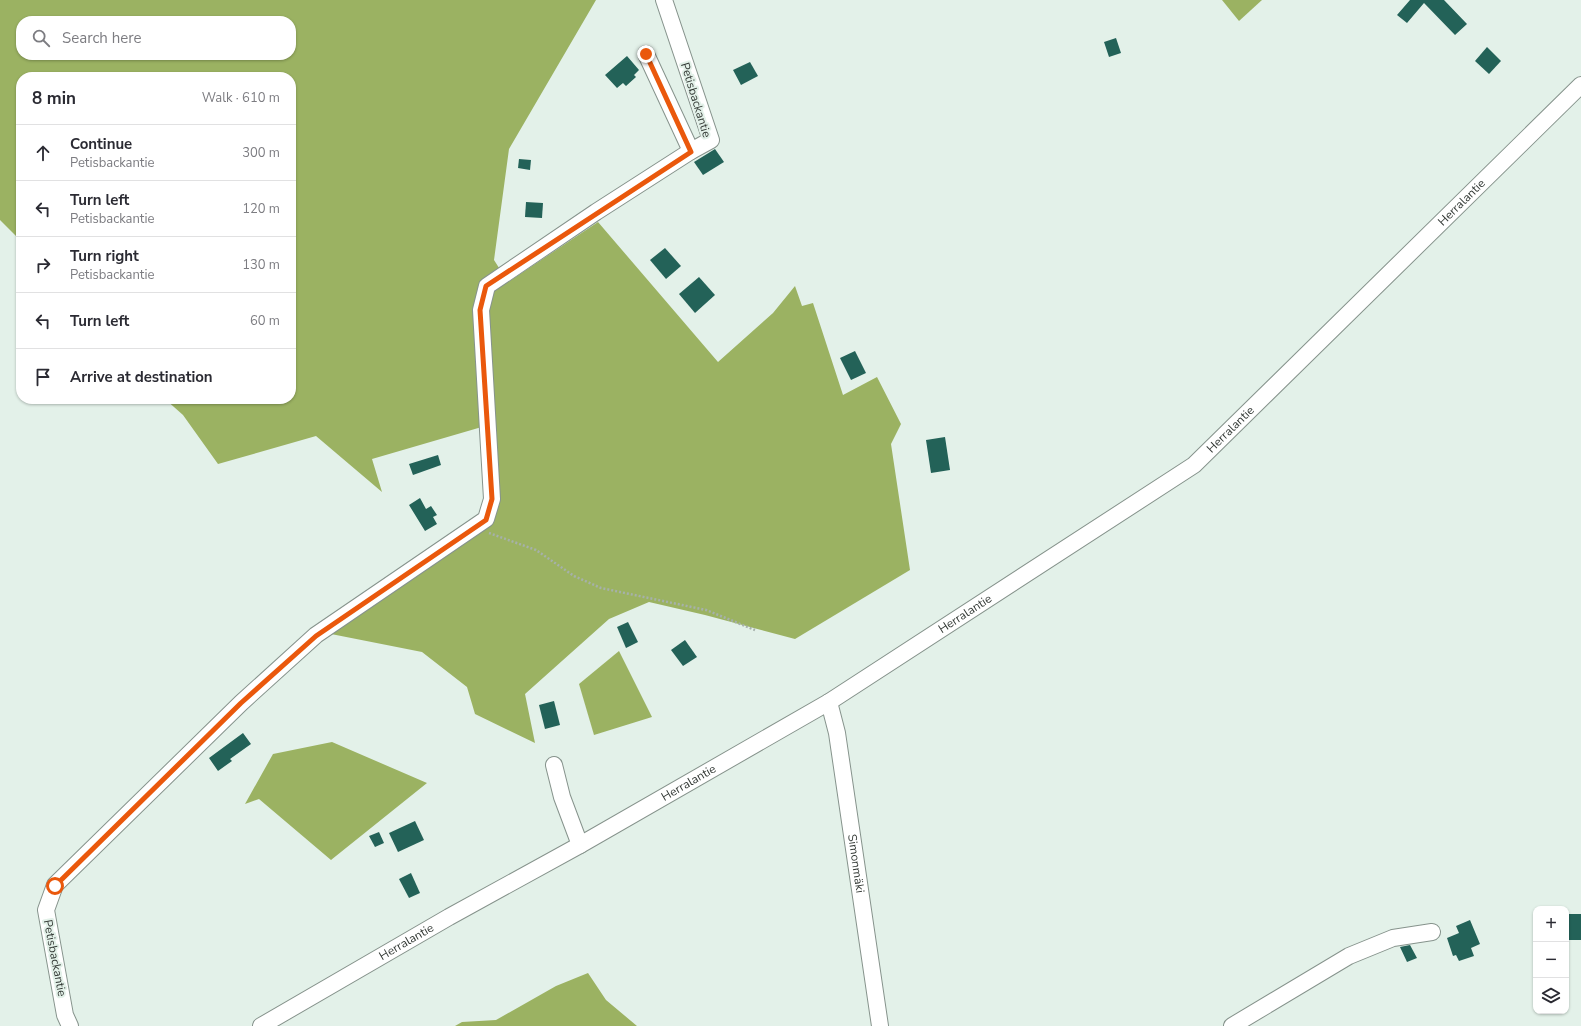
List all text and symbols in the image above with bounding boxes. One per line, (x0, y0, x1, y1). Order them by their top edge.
search box (16, 16, 296, 60)
icon: search (30, 27, 52, 49)
text: Search here (62, 28, 142, 48)
route end (637, 45, 655, 63)
street label: Petisbackantie (677, 60, 715, 140)
text: 8 min (32, 87, 76, 110)
text: Walk · 610 m (202, 89, 280, 107)
text: Continue (70, 134, 132, 154)
icon: ahead (32, 142, 54, 164)
text: 300 m (242, 144, 280, 162)
text: Petisbackantie (70, 154, 154, 172)
street label: Herralantie (1434, 175, 1489, 229)
text: Turn left (70, 190, 129, 210)
icon: left (32, 198, 54, 220)
text: 120 m (242, 200, 280, 218)
text: Petisbackantie (70, 210, 154, 228)
text: Turn right (70, 246, 139, 266)
icon: right (32, 254, 54, 276)
text: 130 m (242, 256, 280, 274)
text: Petisbackantie (70, 266, 154, 284)
icon: left (32, 310, 54, 332)
text: Turn left (70, 311, 129, 331)
text: 60 m (250, 312, 280, 330)
icon: arrive (32, 366, 54, 388)
text: Arrive at destination (70, 367, 213, 387)
street label: Herralantie (1203, 402, 1258, 456)
street label: Herralantie (935, 591, 995, 637)
street label: Herralantie (658, 761, 719, 805)
street label: Simonmäki (844, 833, 868, 894)
route start (46, 877, 64, 895)
map controls (1533, 906, 1569, 1014)
button: + (1533, 906, 1569, 942)
street label: Petisbackantie (40, 918, 70, 998)
street label: Herralantie (376, 920, 437, 964)
button: − (1533, 942, 1569, 978)
button: layers (1533, 978, 1569, 1014)

